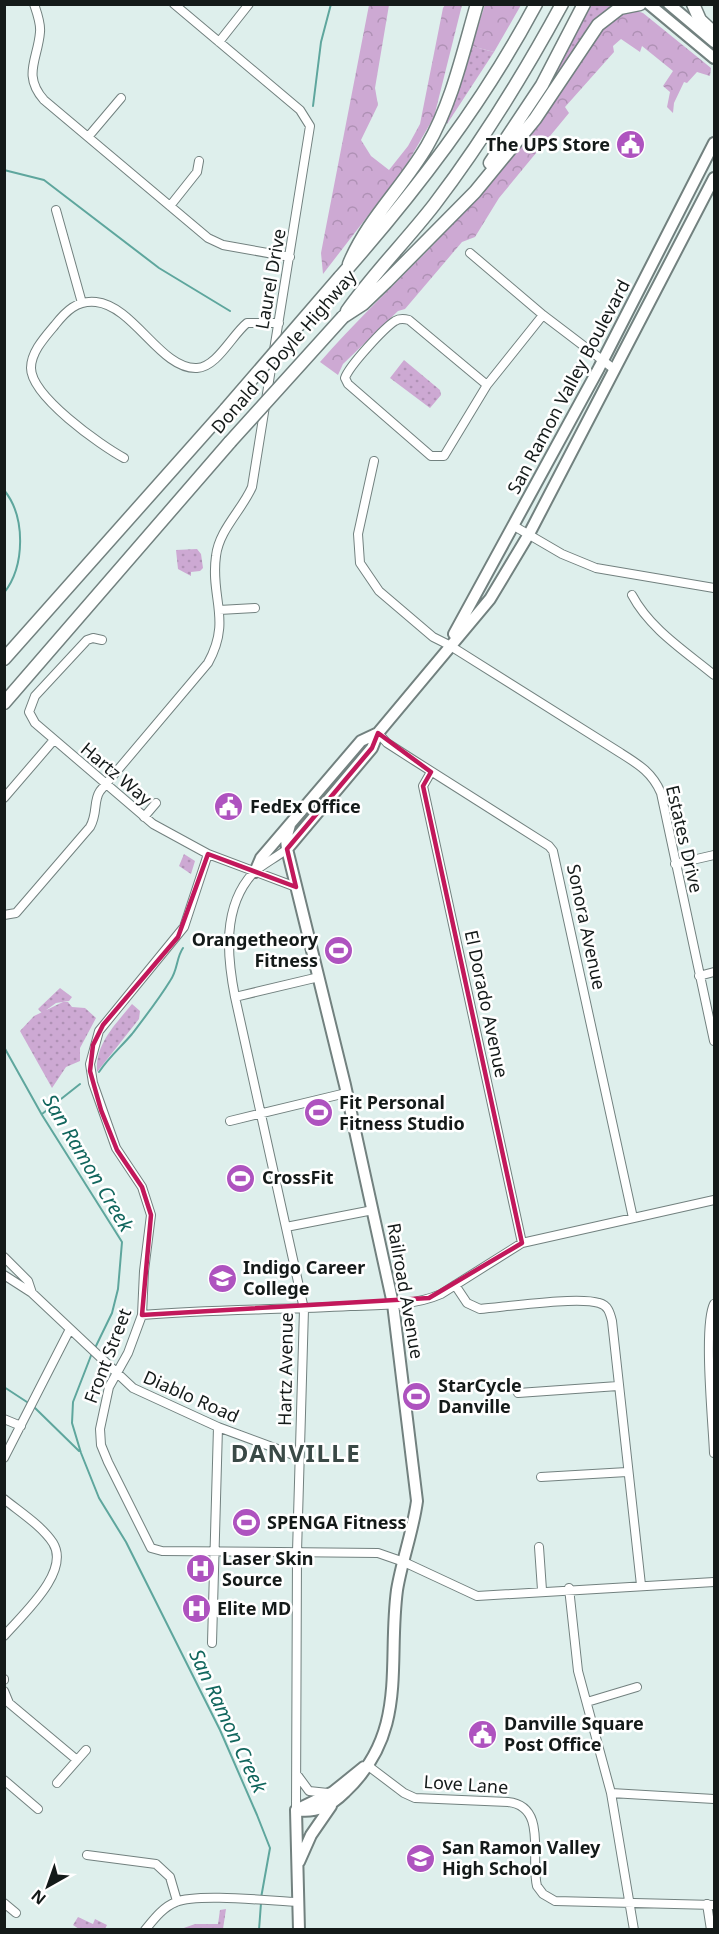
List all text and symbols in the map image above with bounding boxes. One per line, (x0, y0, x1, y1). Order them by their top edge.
public building icon: The UPS Store (615, 129, 647, 161)
place label: The UPS Store (486, 132, 610, 156)
street label: Laurel Drive (249, 227, 291, 331)
street label: Donald D Doyle Highway (205, 264, 362, 438)
street label: San Ramon Valley Boulevard (501, 275, 635, 498)
street label: Hartz Way (76, 736, 158, 811)
street label: Estates Drive (661, 783, 709, 895)
public building icon: FedEx Office (213, 791, 245, 823)
place label: FedEx Office (250, 794, 361, 818)
street label: Sonora Avenue (562, 862, 612, 992)
place label: Orangetheory Fitness (192, 927, 319, 972)
street label: El Dorado Avenue (460, 928, 514, 1080)
sports icon: Orangetheory Fitness (323, 934, 355, 966)
water label: San Ramon Creek (37, 1089, 141, 1237)
place label: Fit Personal Fitness Studio (339, 1090, 465, 1135)
sports icon: Fit Personal Fitness Studio (302, 1097, 334, 1129)
sports icon: CrossFit (225, 1162, 257, 1194)
place label: CrossFit (262, 1165, 334, 1189)
street label: Railroad Avenue (382, 1221, 430, 1361)
place label: Indigo Career College (243, 1255, 365, 1300)
school or university icon: Indigo Career College (206, 1262, 238, 1294)
street label: Front Street (78, 1304, 136, 1407)
street label: Hartz Avenue (272, 1312, 298, 1426)
street label: Diablo Road (140, 1364, 243, 1428)
place label: StarCycle Danville (438, 1373, 522, 1418)
sports icon: StarCycle Danville (401, 1380, 433, 1412)
district label: DANVILLE (231, 1436, 361, 1469)
sports icon: SPENGA Fitness (230, 1507, 262, 1539)
place label: SPENGA Fitness (267, 1510, 407, 1534)
place label: Laser Skin Source (222, 1546, 314, 1591)
hospital icon: Laser Skin Source (185, 1553, 217, 1585)
hospital icon: Elite MD (180, 1593, 212, 1625)
place label: Elite MD (217, 1596, 291, 1620)
water label: San Ramon Creek (183, 1644, 274, 1798)
place label: Danville Square Post Office (504, 1711, 644, 1756)
public building icon: Danville Square Post Office (467, 1718, 499, 1750)
street label: Love Lane (423, 1769, 509, 1799)
place label: San Ramon Valley High School (442, 1835, 601, 1880)
school or university icon: San Ramon Valley High School (405, 1842, 437, 1874)
north arrow (18, 1856, 78, 1916)
text: N (26, 1885, 50, 1910)

